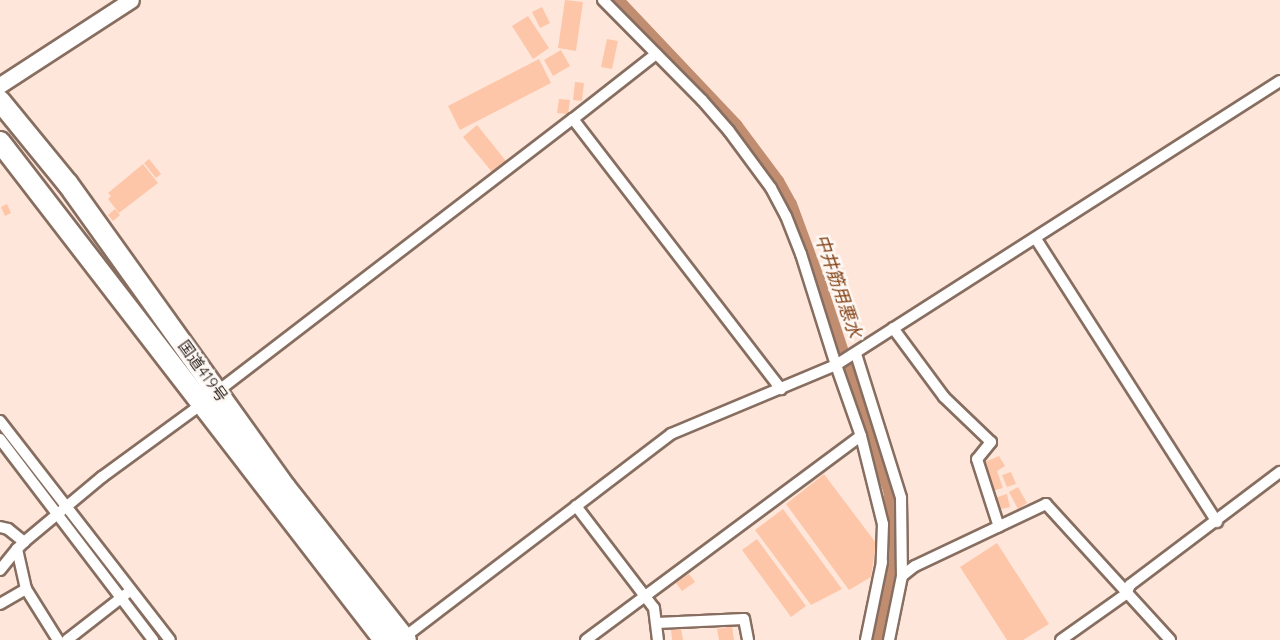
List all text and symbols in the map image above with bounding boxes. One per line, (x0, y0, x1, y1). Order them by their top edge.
water label: 中井筋用悪水 (810, 231, 866, 341)
street label: 国道419号 (174, 337, 232, 405)

